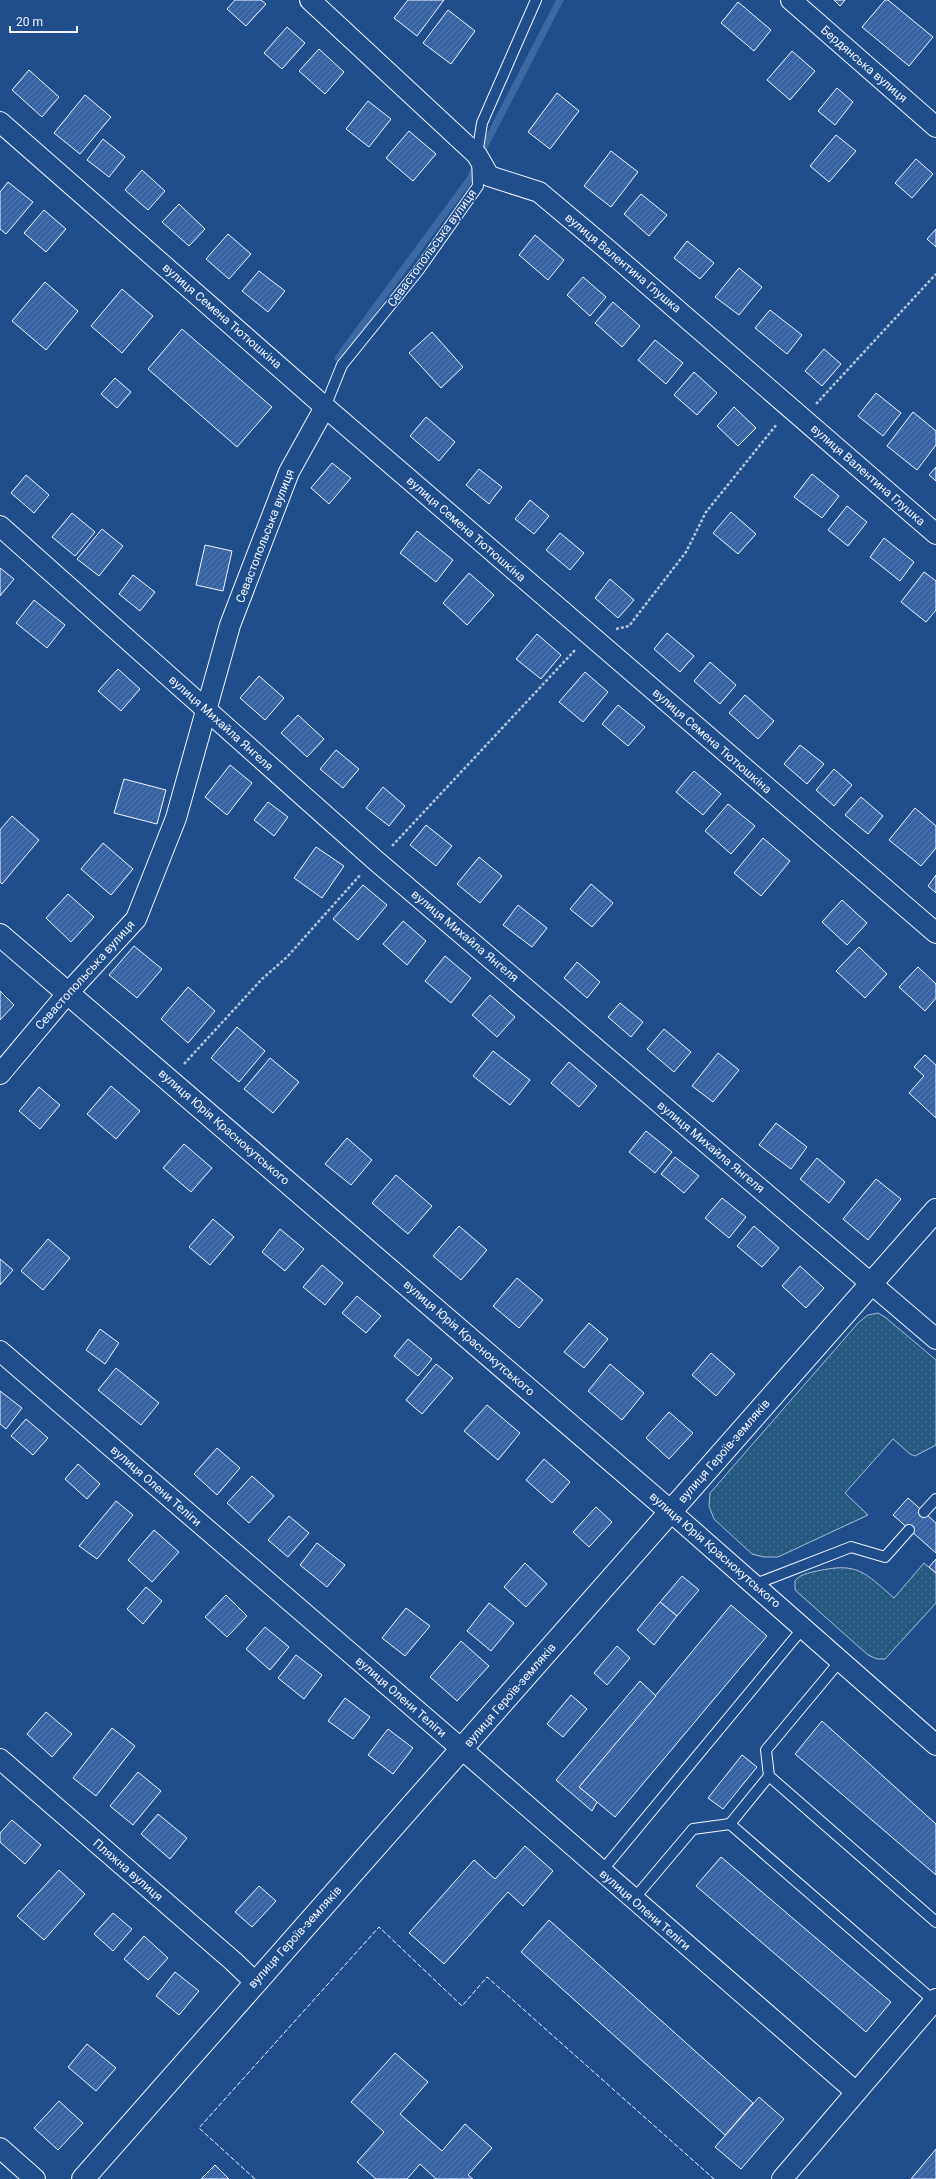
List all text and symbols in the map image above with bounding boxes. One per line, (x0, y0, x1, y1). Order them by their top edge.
scale bar (10, 8, 77, 34)
text: 20 m (16, 15, 43, 29)
street label: Бердянська вулиця (818, 23, 910, 105)
street label: Севастопольська вулиця (385, 186, 479, 310)
street label: вулиця Валентина Глушка (562, 210, 684, 316)
street label: вулиця Семена Тютюшкіна (160, 261, 284, 371)
street label: вулиця Валентина Глушка (808, 422, 928, 528)
street label: Севастопольська вулиця (233, 467, 297, 605)
street label: вулиця Семена Тютюшкіна (404, 474, 528, 584)
street label: вулиця Михайла Янгеля (166, 672, 276, 774)
street label: вулиця Семена Тютюшкіна (650, 686, 774, 796)
street label: вулиця Михайла Янгеля (409, 887, 521, 985)
street label: Севастопольська вулиця (32, 918, 138, 1032)
street label: вулиця Юрія Краснокутського (156, 1066, 292, 1188)
street label: вулиця Михайла Янгеля (655, 1098, 767, 1196)
street label: вулиця Юрія Краснокутського (401, 1277, 537, 1399)
street label: вулиця Героїв-земляків (675, 1396, 773, 1506)
street label: вулиця Олени Теліги (108, 1443, 204, 1529)
street label: вулиця Юрія Краснокутського (647, 1489, 783, 1611)
street label: вулиця Героїв-земляків (461, 1640, 559, 1750)
street label: вулиця Олени Теліги (353, 1654, 449, 1740)
street label: Пляжна вулиця (90, 1836, 166, 1904)
street label: вулиця Олени Теліги (597, 1867, 693, 1953)
street label: вулиця Героїв-земляків (245, 1883, 345, 1991)

